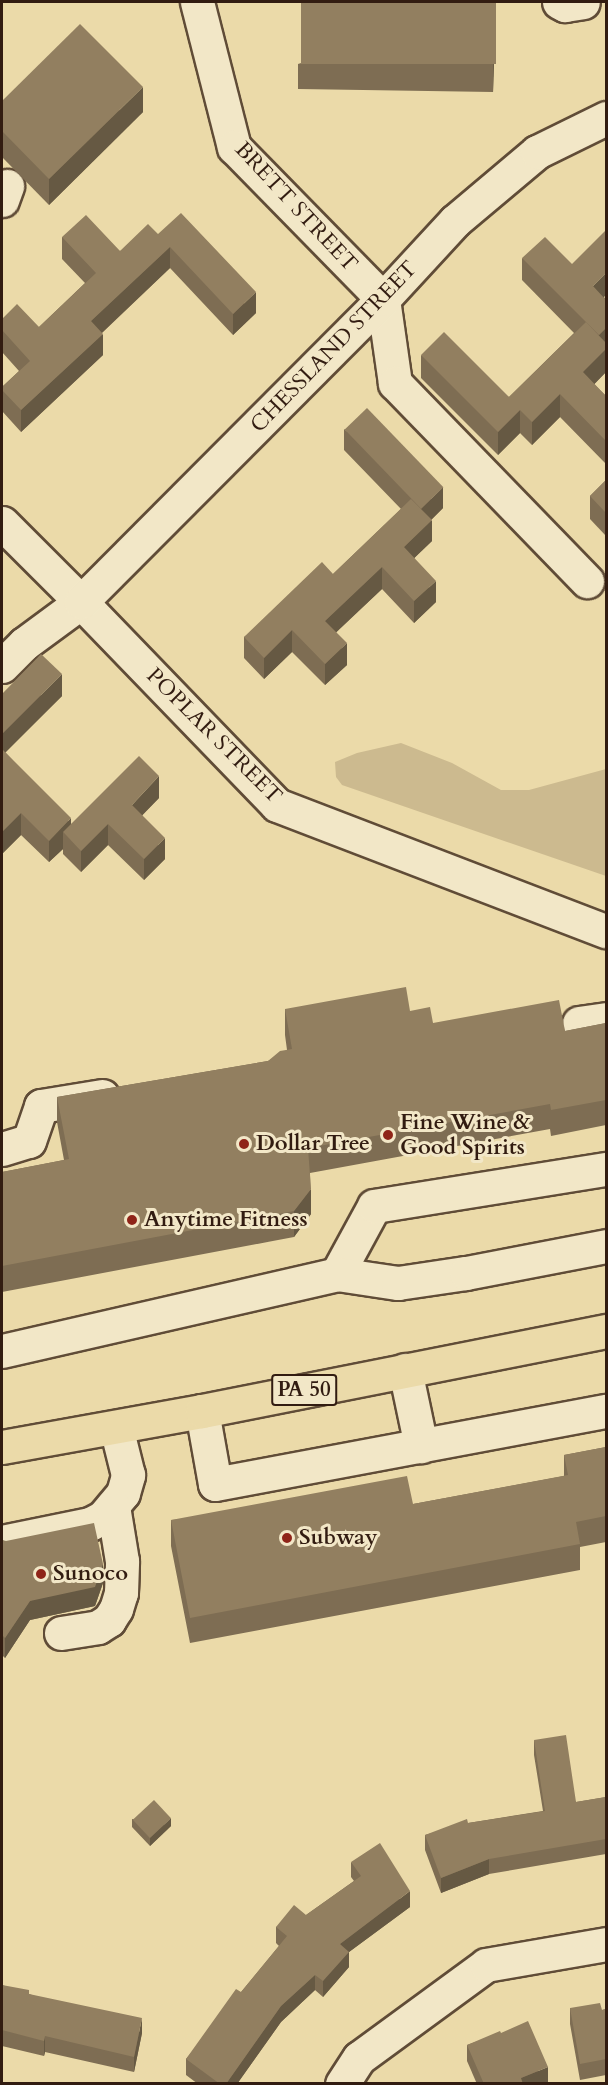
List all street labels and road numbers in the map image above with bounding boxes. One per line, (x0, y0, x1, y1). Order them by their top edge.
street label: BRETT STREET (229, 137, 363, 277)
street label: CHESSLAND STREET (245, 256, 423, 438)
street label: POPLAR STREET (141, 663, 287, 809)
road number: PA 50 (271, 1372, 337, 1408)

